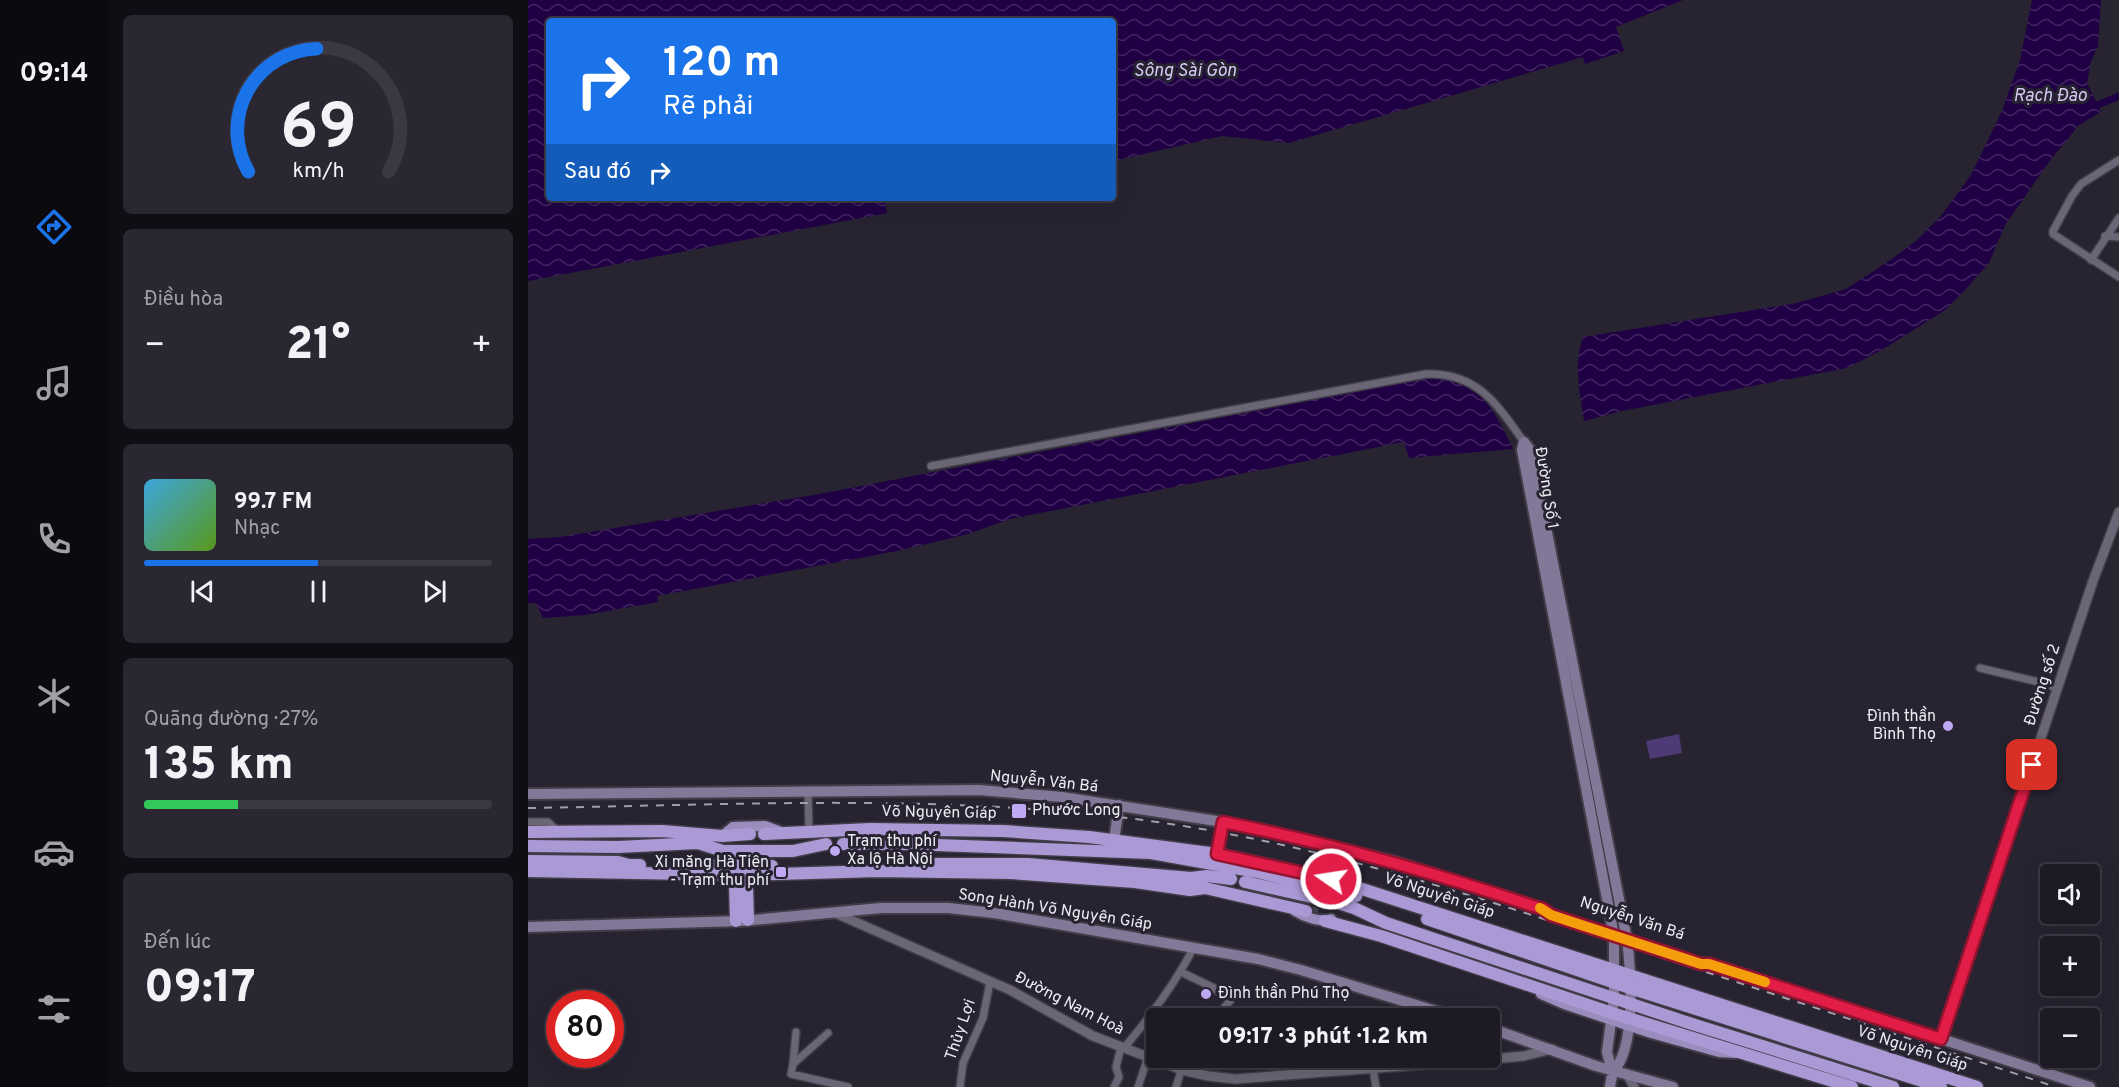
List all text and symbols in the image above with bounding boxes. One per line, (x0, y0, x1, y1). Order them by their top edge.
text: 120 m (663, 38, 780, 91)
icon: right (564, 42, 642, 120)
text: 09:14 (19, 57, 89, 91)
water label: Sông Sài Gòn (1134, 60, 1237, 83)
water label: Rạch Đào (2013, 85, 2087, 108)
text: Rẽ phải (663, 90, 753, 124)
text: 69 (280, 91, 356, 170)
icon: right (643, 156, 676, 189)
text: km/h (292, 158, 344, 185)
text: Sau đó (564, 159, 631, 186)
icon: directions (33, 206, 75, 248)
text: Điều hòa (144, 287, 223, 313)
text: 21° (286, 318, 350, 375)
text: − (144, 326, 165, 368)
text: + (471, 326, 492, 368)
icon: music (33, 362, 75, 404)
street label: Đường Số 1 (1530, 445, 1563, 531)
text: 99.7 FM (234, 489, 312, 516)
text: Nhạc (234, 516, 280, 542)
icon: phone (33, 518, 75, 560)
icon: previous (186, 575, 219, 608)
icon: pause (302, 575, 335, 608)
icon: next (418, 575, 451, 608)
street label: Đường số 2 (2019, 641, 2066, 728)
icon: climate (33, 675, 75, 717)
place label: Đình thần Bình Thọ (1867, 706, 1936, 745)
text: Quãng đường · 27% (144, 707, 318, 733)
marker: Đình thần Bình Thọ (1941, 719, 1955, 733)
text: 135 km (144, 738, 294, 795)
pin (2006, 739, 2057, 790)
icon: arrive (2015, 748, 2048, 781)
street label: Nguyễn Văn Bá (989, 764, 1099, 798)
place label: Phước Long (1032, 801, 1121, 821)
street label: Võ Nguyên Giáp (881, 802, 997, 824)
marker: Phước Long (1010, 802, 1028, 820)
icon: car (33, 831, 75, 873)
place label: Trạm thu phí Xa lộ Hà Nội (847, 832, 938, 870)
marker: Trạm thu phí Xa lộ Hà Nội (828, 844, 842, 858)
position arrow (1299, 847, 1363, 911)
place label: Xi măng Hà Tiên - Trạm thu phí (655, 853, 771, 891)
map controls (2040, 864, 2100, 1068)
button: sound (2040, 864, 2100, 924)
marker: Xi măng Hà Tiên - Trạm thu phí (774, 865, 788, 879)
street label: Võ Nguyên Giáp (1381, 869, 1497, 923)
street label: Song Hành Võ Nguyên Giáp (957, 885, 1153, 935)
street label: Nguyễn Văn Bá (1577, 891, 1687, 945)
text: Đến lúc (144, 930, 211, 956)
button: + (2040, 936, 2100, 996)
text: 09:17 (144, 961, 256, 1018)
street label: Đường Nam Hoà (1011, 968, 1127, 1040)
place label: Đình thần Phú Thọ (1218, 983, 1349, 1004)
marker: Đình thần Phú Thọ (1199, 987, 1213, 1001)
icon: filters (33, 988, 75, 1030)
speed limit sign: 80 (546, 990, 624, 1068)
street label: Thủy Lợi (941, 997, 981, 1063)
button: − (2040, 1008, 2100, 1068)
street label: Võ Nguyên Giáp (1854, 1022, 1970, 1076)
text: 09:17 · 3 phút · 1.2 km (1218, 1024, 1428, 1051)

